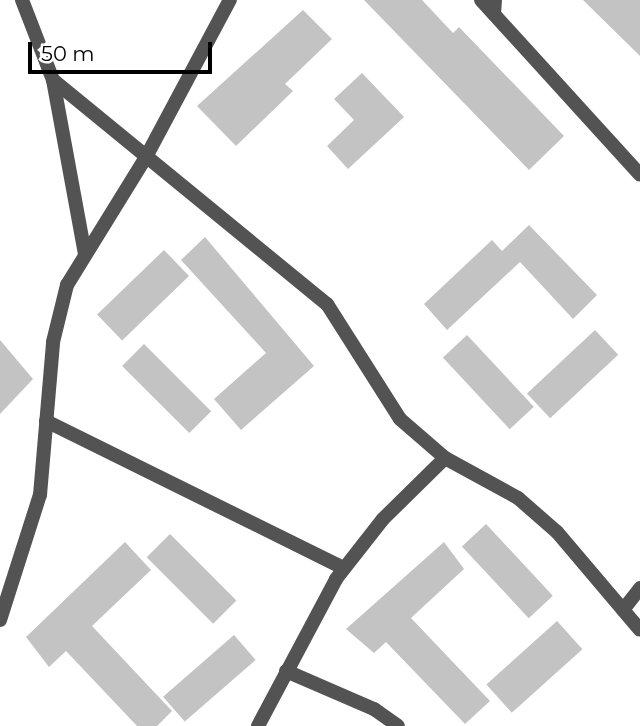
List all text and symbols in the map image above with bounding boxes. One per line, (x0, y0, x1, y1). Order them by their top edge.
scale bar (32, 28, 215, 72)
text: 50 m (41, 41, 95, 66)

